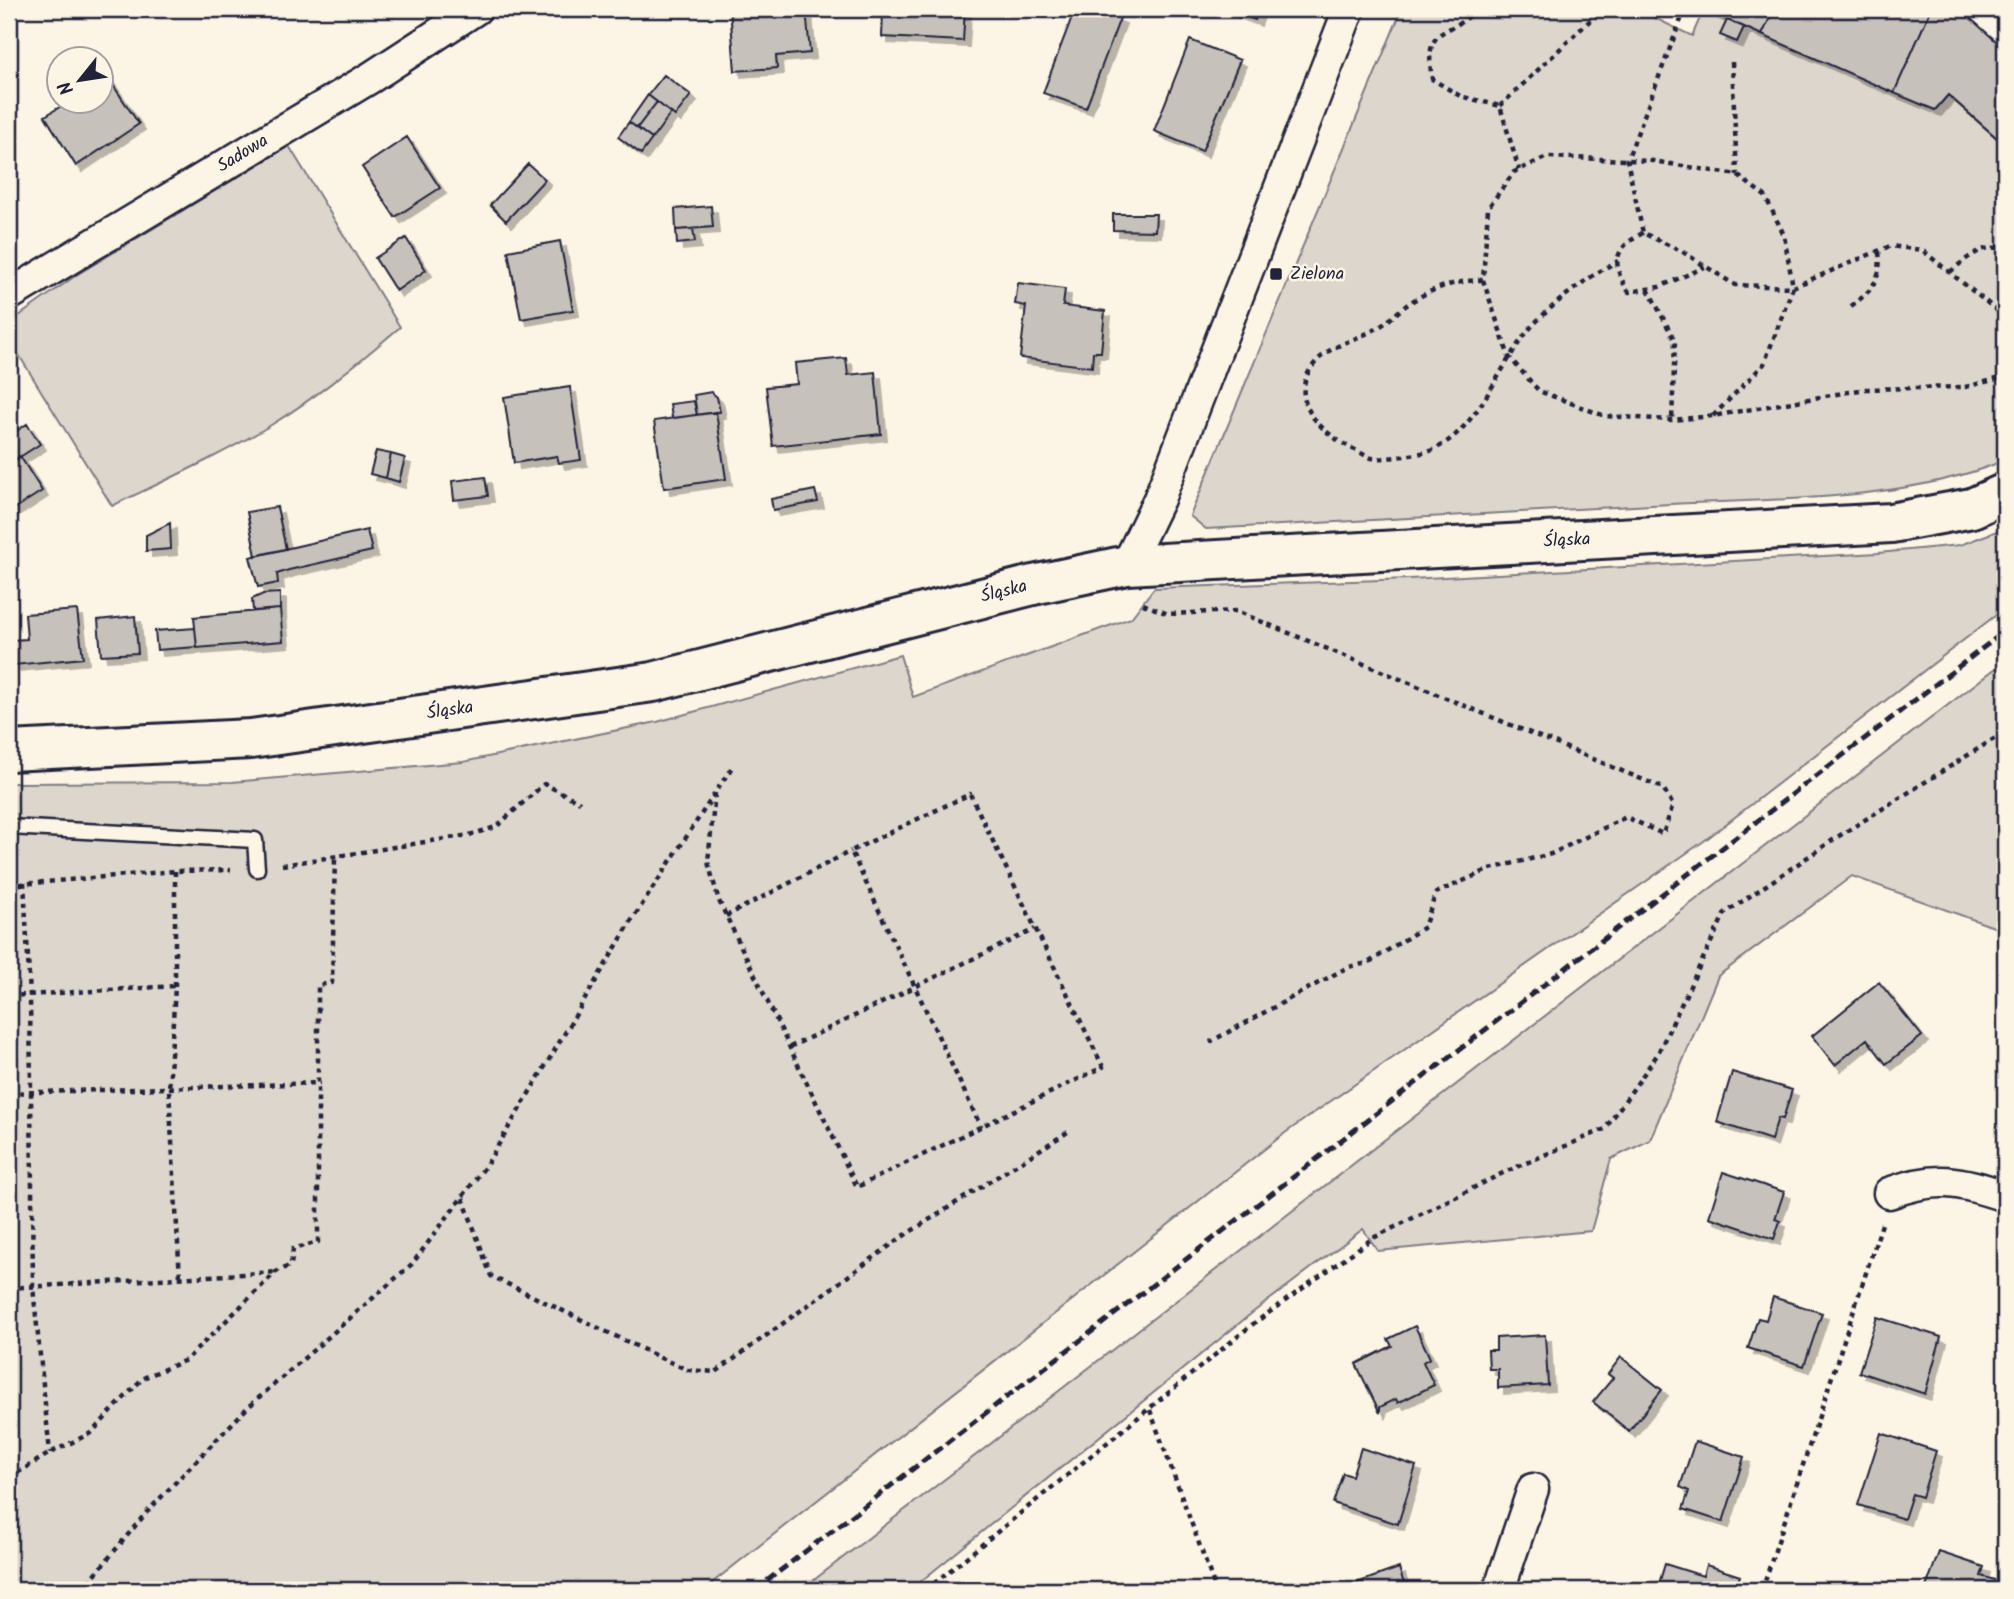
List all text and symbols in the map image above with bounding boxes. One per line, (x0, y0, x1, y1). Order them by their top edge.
north arrow (46, 46, 116, 116)
text: N (51, 75, 83, 100)
street label: Sadowa (212, 127, 274, 181)
place label: Zielona (1290, 260, 1344, 289)
marker: Zielona (1268, 266, 1284, 282)
street label: Śląska (1543, 525, 1591, 557)
street label: Śląska (978, 572, 1030, 612)
street label: Śląska (425, 693, 475, 729)

